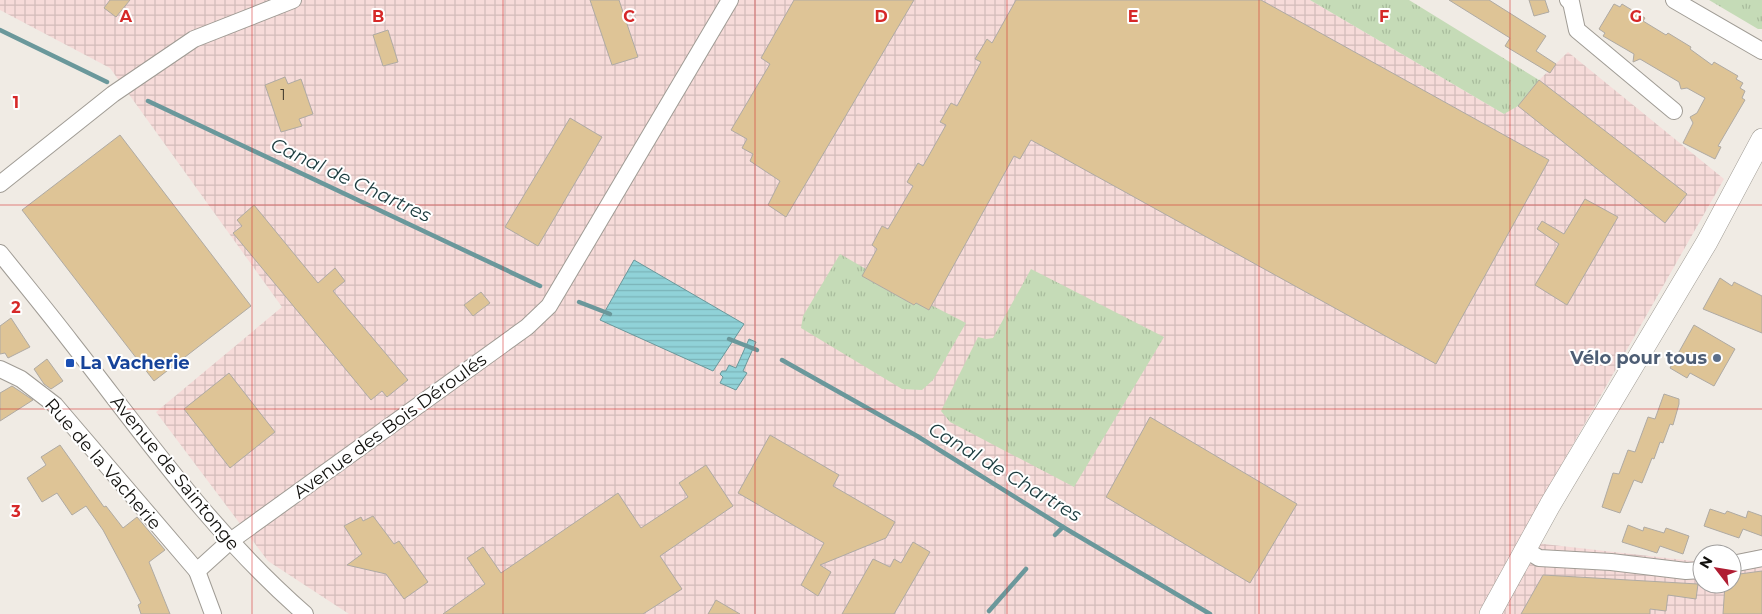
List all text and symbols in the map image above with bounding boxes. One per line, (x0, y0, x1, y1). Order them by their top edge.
text: A (119, 7, 133, 26)
text: B (372, 7, 384, 26)
text: C (623, 7, 635, 26)
text: D (874, 7, 888, 26)
text: E (1128, 7, 1138, 26)
text: F (1379, 7, 1389, 26)
text: G (1630, 7, 1642, 26)
house number: 1 (280, 85, 286, 104)
text: 1 (13, 93, 19, 112)
water label: Canal de Chartres (267, 133, 435, 227)
text: 2 (11, 298, 21, 317)
place label: Vélo pour tous (1569, 347, 1707, 369)
street label: Avenue des Bois Déroulés (289, 348, 491, 503)
place label: La Vacherie (80, 352, 190, 374)
marker: Vélo pour tous (1711, 352, 1723, 364)
marker: La Vacherie (64, 357, 76, 369)
street label: Avenue de Saintonge (106, 391, 244, 555)
street label: Rue de la Vacherie (40, 394, 166, 534)
water label: Canal de Chartres (924, 417, 1086, 527)
text: 3 (10, 502, 21, 521)
north arrow (1692, 544, 1742, 594)
text: N (1695, 553, 1716, 572)

